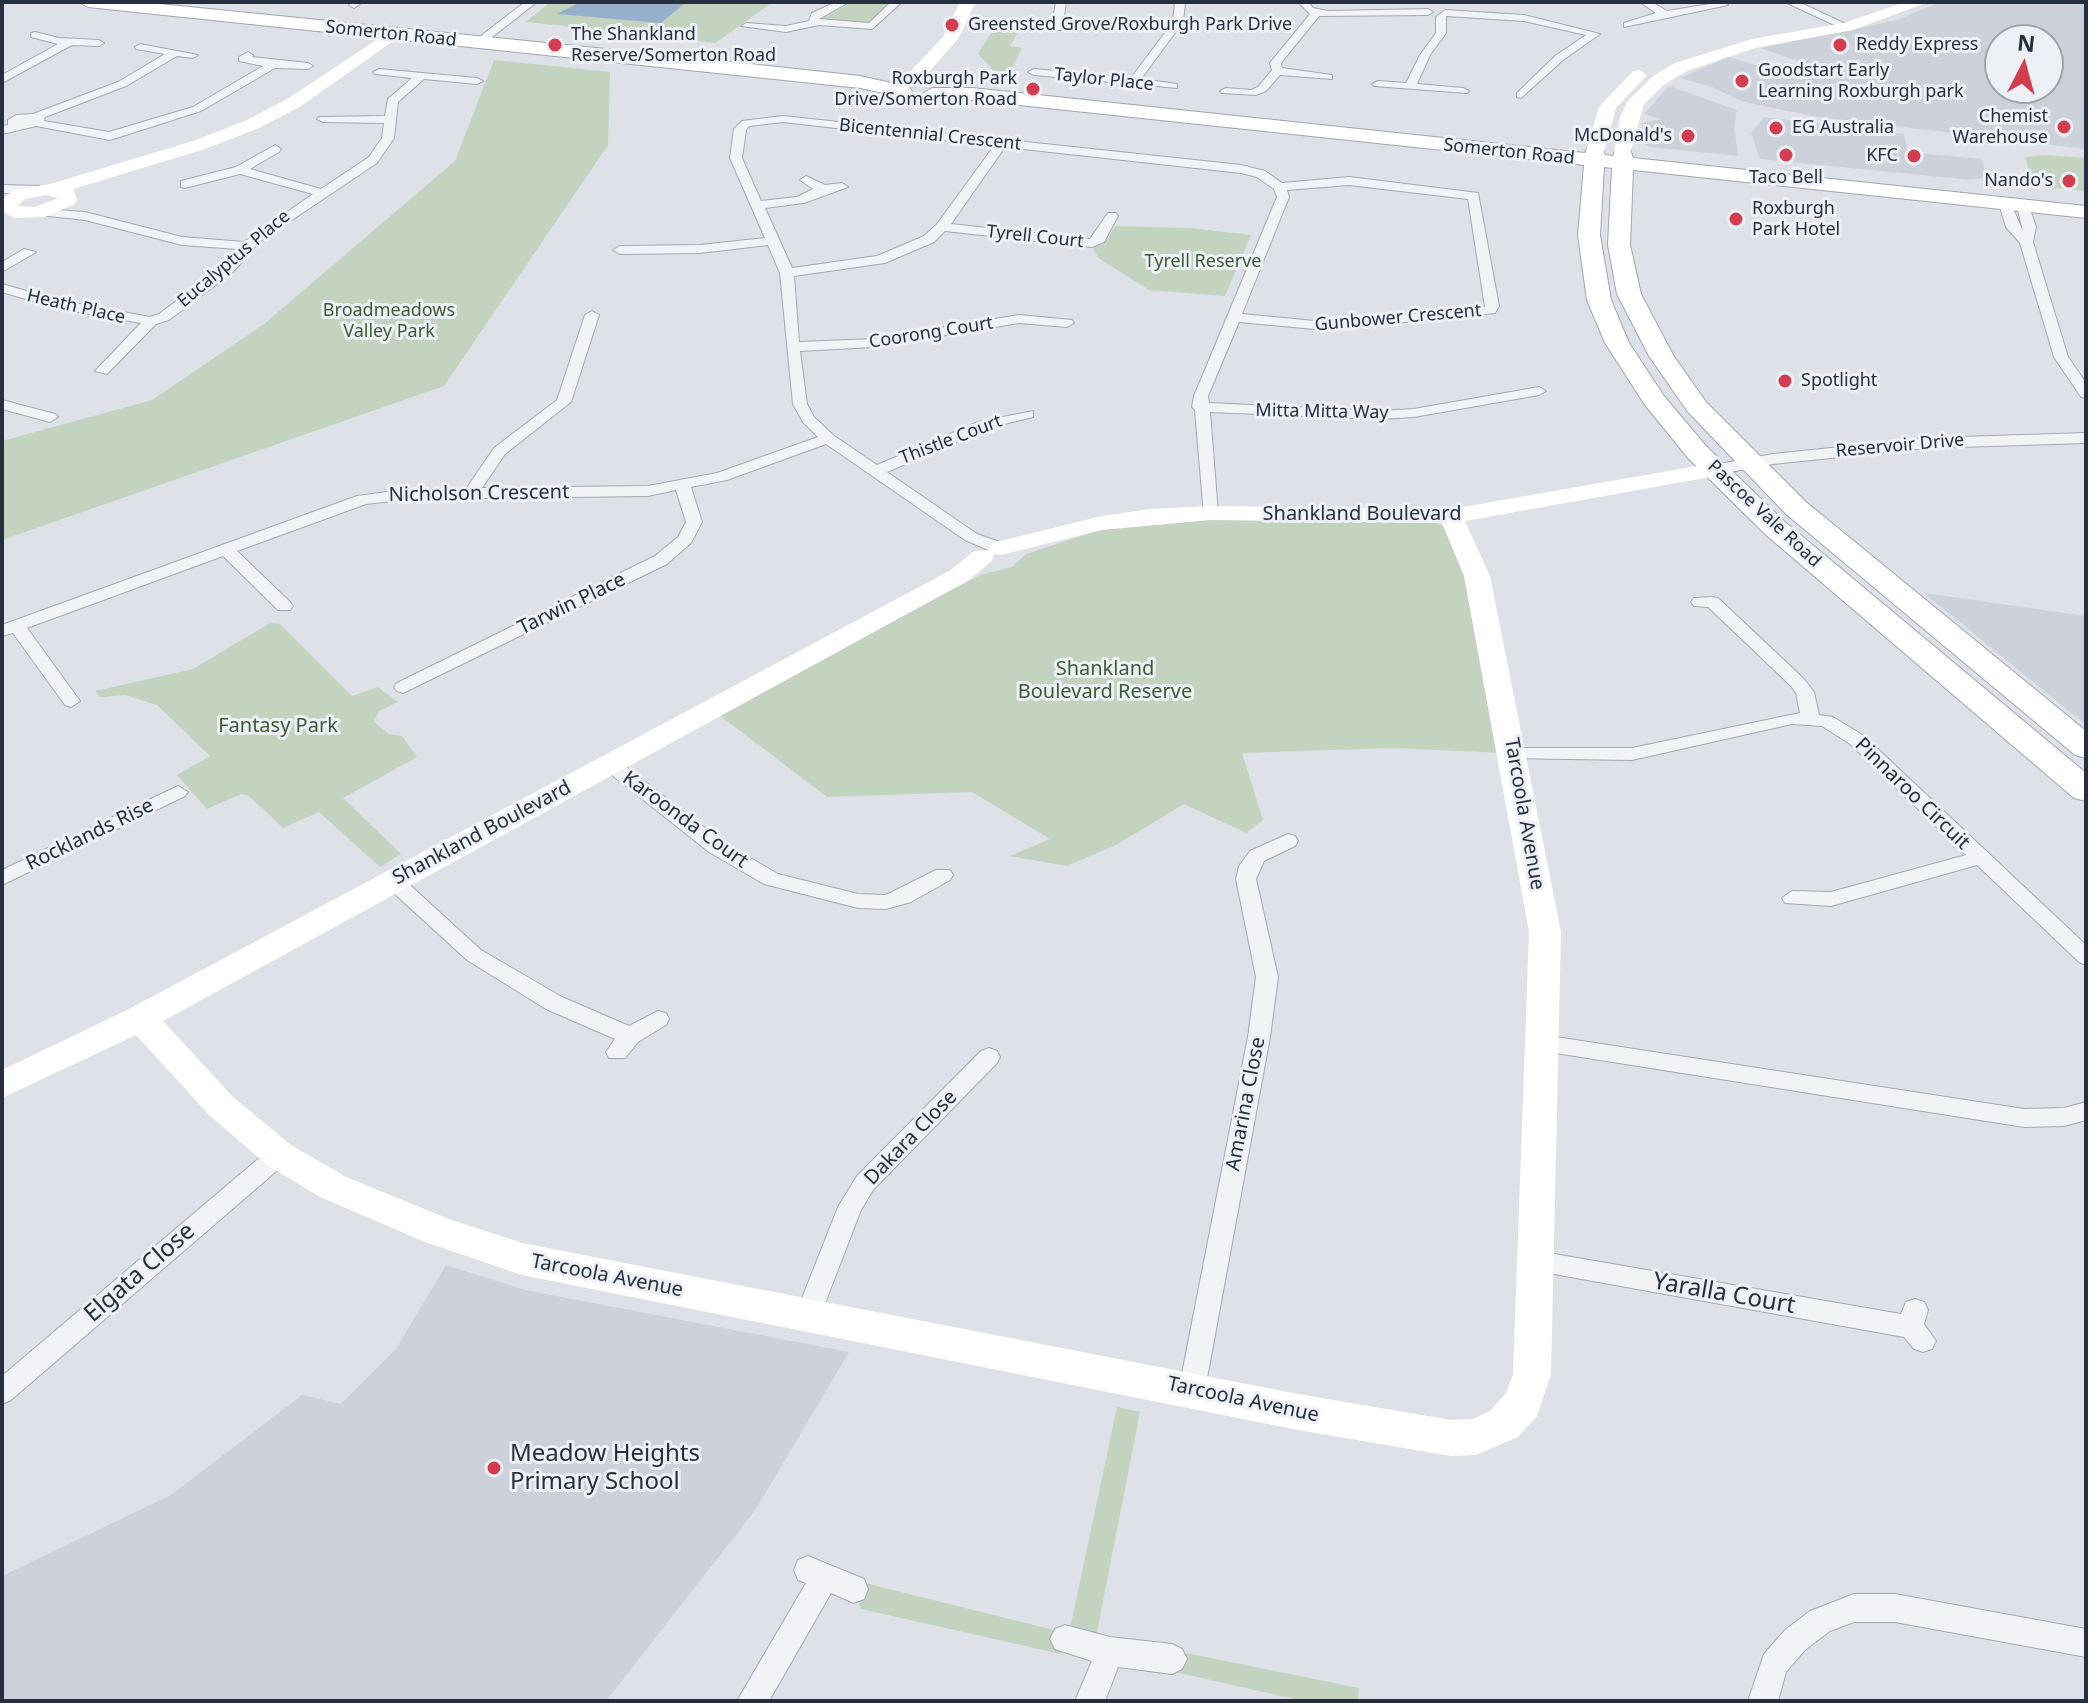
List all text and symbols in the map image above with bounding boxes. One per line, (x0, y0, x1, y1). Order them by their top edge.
place label: Greensted Grove/Roxburgh Park Drive (968, 14, 1292, 36)
street label: Somerton Road (324, 16, 458, 52)
marker: Greensted Grove/Roxburgh Park Drive (943, 16, 961, 34)
place label: The Shankland Reserve/Somerton Road (571, 24, 776, 66)
north arrow (1984, 24, 2064, 104)
text: N (2016, 26, 2037, 58)
place label: Reddy Express (1856, 34, 1978, 56)
marker: The Shankland Reserve/Somerton Road (546, 36, 564, 54)
marker: Reddy Express (1831, 36, 1849, 54)
place label: Goodstart Early Learning Roxburgh park (1758, 60, 1964, 102)
street label: Taylor Place (1053, 64, 1155, 96)
place label: Roxburgh Park Drive/Somerton Road (834, 68, 1017, 110)
marker: Goodstart Early Learning Roxburgh park (1733, 72, 1751, 90)
marker: Roxburgh Park Drive/Somerton Road (1024, 80, 1042, 98)
place label: Chemist Warehouse (1952, 106, 2048, 148)
street label: Bicentennial Crescent (838, 115, 1022, 155)
place label: EG Australia (1792, 117, 1894, 139)
marker: Chemist Warehouse (2055, 118, 2073, 136)
marker: EG Australia (1767, 119, 1785, 137)
place label: McDonald's (1574, 125, 1672, 147)
marker: McDonald's (1679, 127, 1697, 145)
street label: Somerton Road (1442, 134, 1576, 170)
place label: KFC (1866, 145, 1898, 167)
marker: Taco Bell (1777, 146, 1795, 164)
marker: KFC (1905, 147, 1923, 165)
place label: Taco Bell (1749, 167, 1823, 189)
place label: Nando's (1984, 170, 2053, 192)
marker: Nando's (2060, 172, 2078, 190)
place label: Roxburgh Park Hotel (1752, 198, 1840, 240)
street label: Eucalyptus Place (173, 206, 295, 312)
marker: Roxburgh Park Hotel (1727, 210, 1745, 228)
street label: Tyrell Court (985, 221, 1085, 253)
park label: Tyrell Reserve (1145, 251, 1261, 273)
street label: Heath Place (25, 285, 127, 329)
park label: Broadmeadows Valley Park (323, 300, 455, 342)
street label: Gunbower Crescent (1314, 300, 1482, 336)
street label: Coorong Court (867, 313, 995, 353)
place label: Spotlight (1801, 370, 1877, 392)
marker: Spotlight (1776, 372, 1794, 390)
street label: Mitta Mitta Way (1255, 400, 1389, 424)
street label: Thistle Court (897, 411, 1005, 469)
street label: Reservoir Drive (1835, 430, 1965, 462)
street label: Pascoe Vale Road (1703, 456, 1825, 572)
street label: Nicholson Crescent (388, 480, 570, 508)
street label: Shankland Boulevard (1263, 502, 1461, 526)
street label: Tarwin Place (514, 568, 630, 640)
park label: Shankland Boulevard Reserve (1018, 657, 1192, 704)
park label: Fantasy Park (218, 714, 338, 738)
street label: Pinnaroo Circuit (1850, 733, 1974, 855)
street label: Tarcoola Avenue (1499, 736, 1549, 892)
street label: Karoonda Court (618, 766, 752, 874)
street label: Shankland Boulevard (389, 776, 575, 890)
street label: Rocklands Rise (22, 794, 158, 876)
street label: Amarina Close (1221, 1035, 1271, 1173)
street label: Dakara Close (860, 1086, 962, 1190)
street label: Elgata Close (79, 1217, 201, 1329)
street label: Tarcoola Avenue (529, 1250, 685, 1302)
street label: Yaralla Court (1651, 1267, 1797, 1321)
street label: Tarcoola Avenue (1165, 1372, 1321, 1428)
place label: Meadow Heights Primary School (510, 1440, 700, 1496)
marker: Meadow Heights Primary School (485, 1459, 503, 1477)

